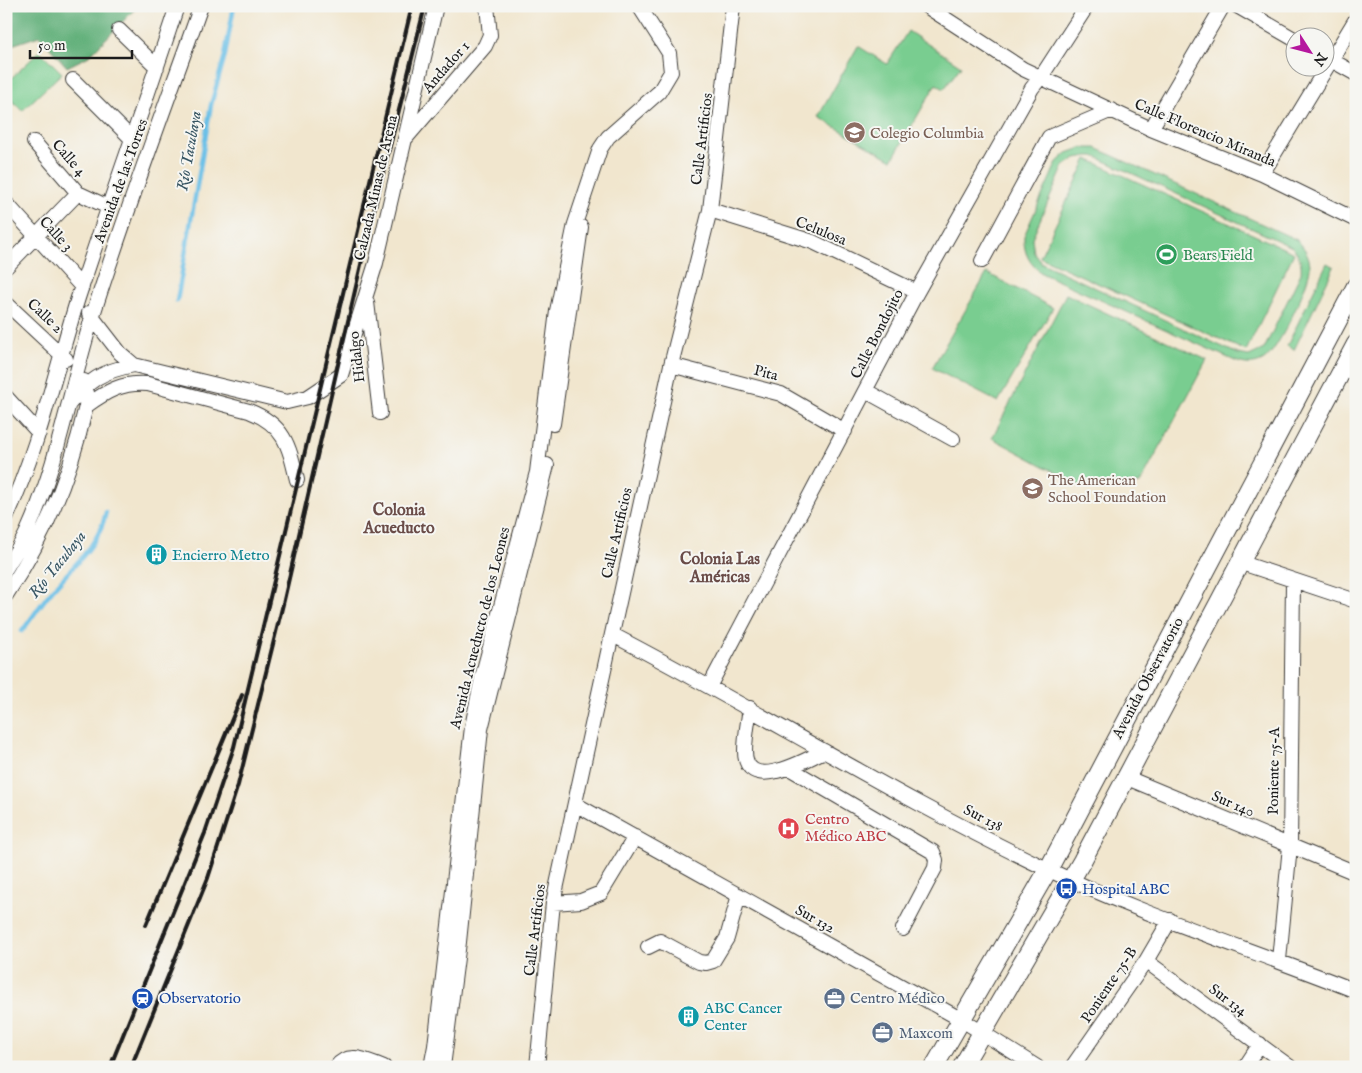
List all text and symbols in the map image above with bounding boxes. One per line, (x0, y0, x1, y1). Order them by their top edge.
scale bar (30, 28, 132, 60)
north arrow (1284, 28, 1334, 78)
text: 50 m (38, 36, 66, 55)
street label: Andador 1 (417, 37, 474, 98)
text: N (1309, 48, 1331, 69)
street label: Calle Artificios (687, 92, 717, 186)
street label: Calle Florencio Miranda (1131, 95, 1279, 172)
water label: Río Tacubaya (173, 109, 207, 193)
street label: Calzada Minas de Arena (350, 113, 402, 263)
street label: Avenida de las Torres (89, 116, 152, 247)
school or university icon: Colegio Columbia (842, 121, 866, 145)
place label: Colegio Columbia (870, 124, 984, 143)
street label: Calle 4 (48, 136, 91, 181)
street label: Calle 3 (35, 212, 77, 256)
street label: Celulosa (793, 212, 850, 250)
sports icon: Bears Field (1155, 243, 1179, 267)
place label: Bears Field (1183, 246, 1254, 265)
street label: Calle Bondojito (846, 286, 908, 382)
street label: Calle 2 (23, 295, 67, 337)
street label: Hidalgo (344, 330, 370, 384)
street label: Pita (752, 361, 781, 385)
place label: The American School Foundation (1048, 471, 1166, 507)
school or university icon: The American School Foundation (1020, 477, 1044, 501)
street label: Calle Artificios (597, 486, 637, 580)
district label: Colonia Acueducto (362, 501, 435, 539)
street label: Avenida Acueducto de los Leones (445, 525, 514, 732)
water label: Río Tacubaya (25, 527, 91, 603)
building icon: Encierro Metro (144, 543, 168, 567)
place label: Encierro Metro (172, 546, 270, 565)
district label: Colonia Las Américas (680, 550, 760, 588)
street label: Avenida Observatorio (1107, 614, 1188, 743)
street label: Poniente 75-A (1264, 726, 1284, 815)
street label: Sur 140 (1209, 787, 1257, 821)
street label: Sur 138 (960, 800, 1006, 836)
place label: Centro Médico ABC (805, 810, 887, 846)
hospital icon: Centro Médico ABC (777, 816, 801, 840)
bus stop icon: Hospital ABC (1054, 877, 1078, 901)
place label: Hospital ABC (1082, 880, 1170, 899)
street label: Calle Artificios (520, 883, 550, 977)
street label: Sur 132 (792, 900, 838, 938)
street label: Poniente 75-B (1077, 943, 1141, 1027)
street label: Sur 134 (1205, 980, 1251, 1021)
station icon: Observatorio (131, 986, 155, 1010)
office icon: Centro Médico (822, 986, 846, 1010)
place label: Observatorio (159, 989, 241, 1008)
place label: Centro Médico (850, 989, 945, 1008)
place label: ABC Cancer Center (703, 999, 783, 1035)
building icon: ABC Cancer Center (676, 1005, 700, 1029)
office icon: Maxcom (871, 1021, 895, 1045)
place label: Maxcom (899, 1024, 953, 1043)

